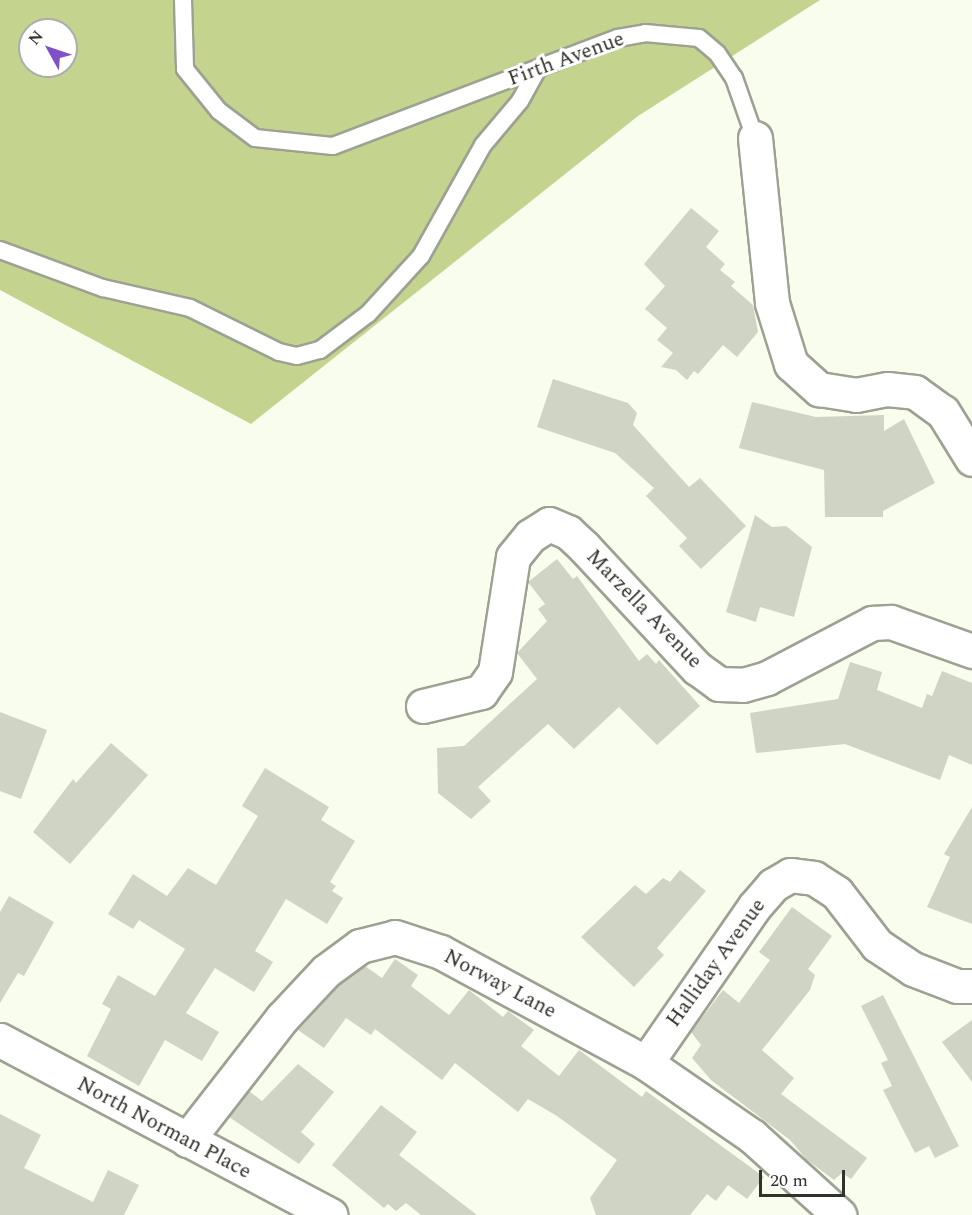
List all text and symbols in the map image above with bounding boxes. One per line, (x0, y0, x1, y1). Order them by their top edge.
north arrow (18, 18, 78, 78)
text: N (22, 25, 49, 50)
street label: Firth Avenue (504, 26, 628, 92)
street label: Marzella Avenue (581, 544, 707, 674)
street label: Halliday Avenue (661, 894, 771, 1032)
street label: Norway Lane (439, 944, 561, 1024)
street label: North Norman Place (73, 1071, 255, 1185)
scale bar (762, 1158, 848, 1196)
text: 20 m (770, 1167, 808, 1194)

